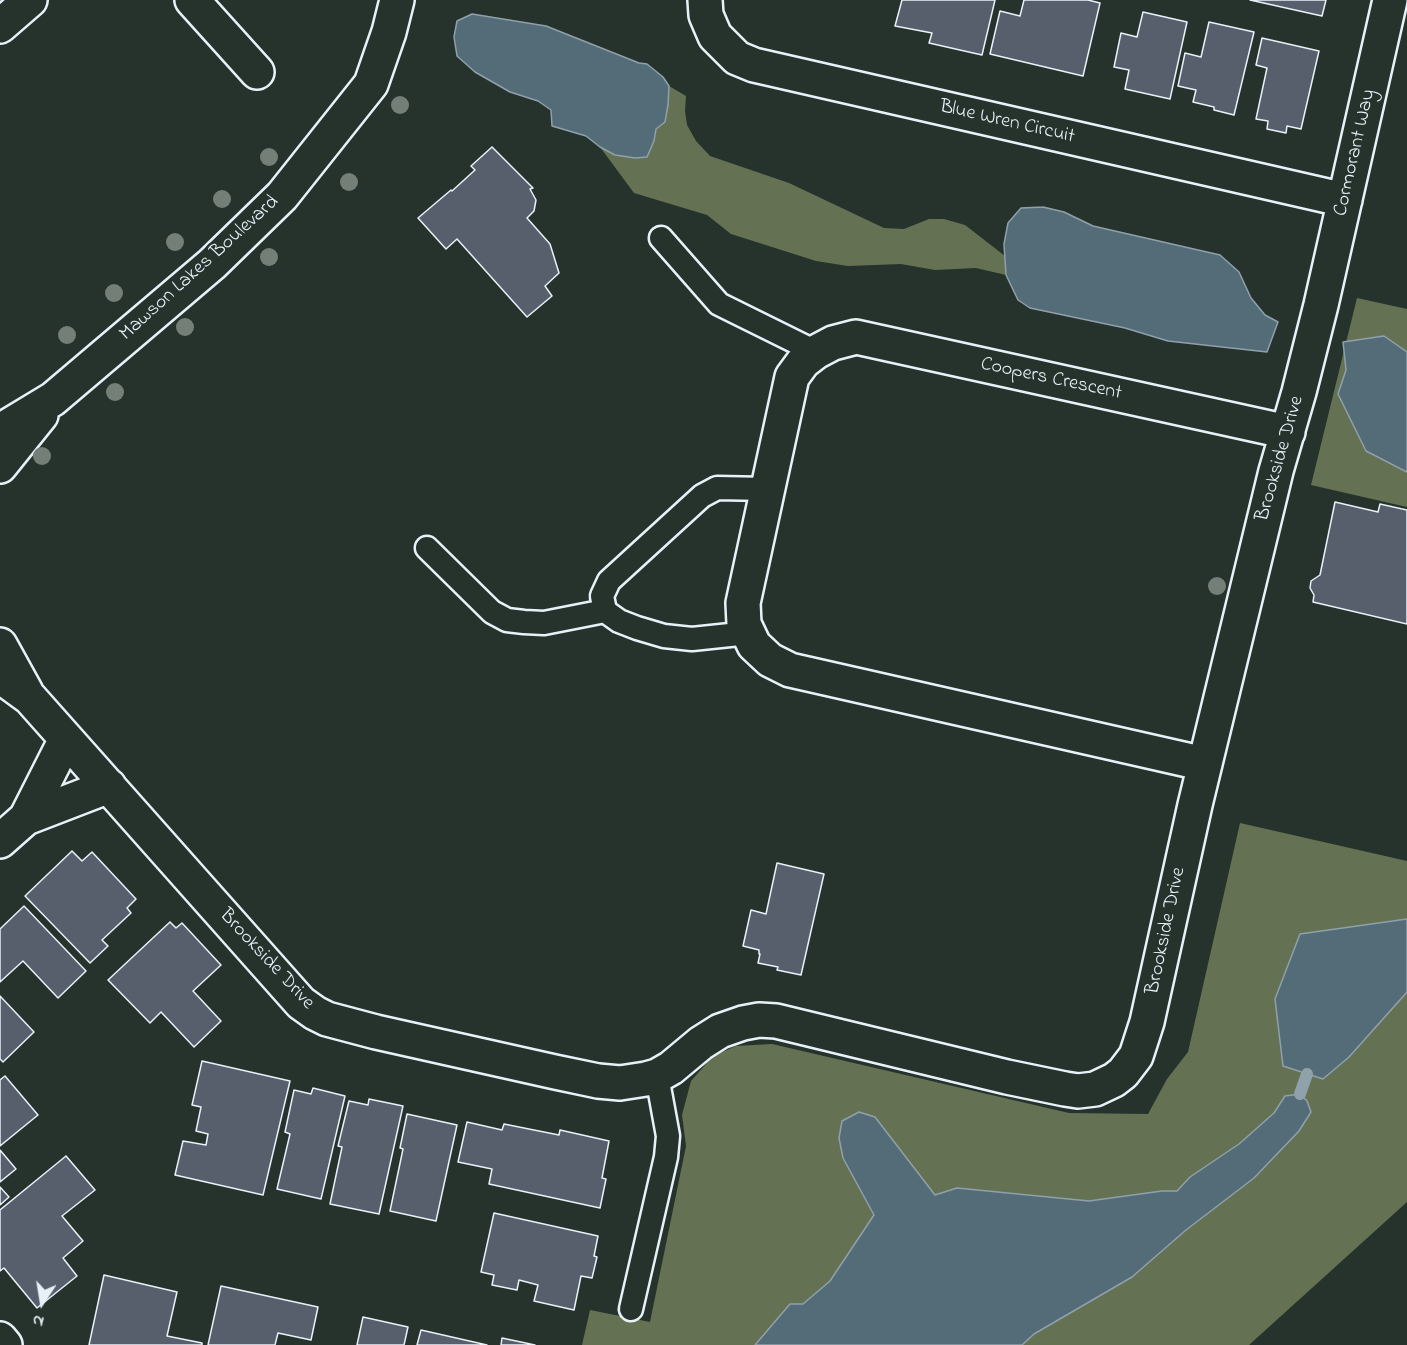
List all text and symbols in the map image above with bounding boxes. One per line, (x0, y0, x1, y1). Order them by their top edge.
street label: Cormorant Way (1330, 87, 1382, 219)
street label: Blue Wren Circuit (937, 96, 1077, 150)
street label: Mawson Lakes Boulevard (115, 191, 285, 347)
street label: Coopers Crescent (978, 353, 1124, 407)
street label: Brookside Drive (1252, 394, 1310, 524)
street label: Brookside Drive (1142, 865, 1192, 997)
street label: Brookside Drive (213, 905, 319, 1015)
north arrow (12, 1273, 72, 1333)
text: N (30, 1308, 46, 1333)

